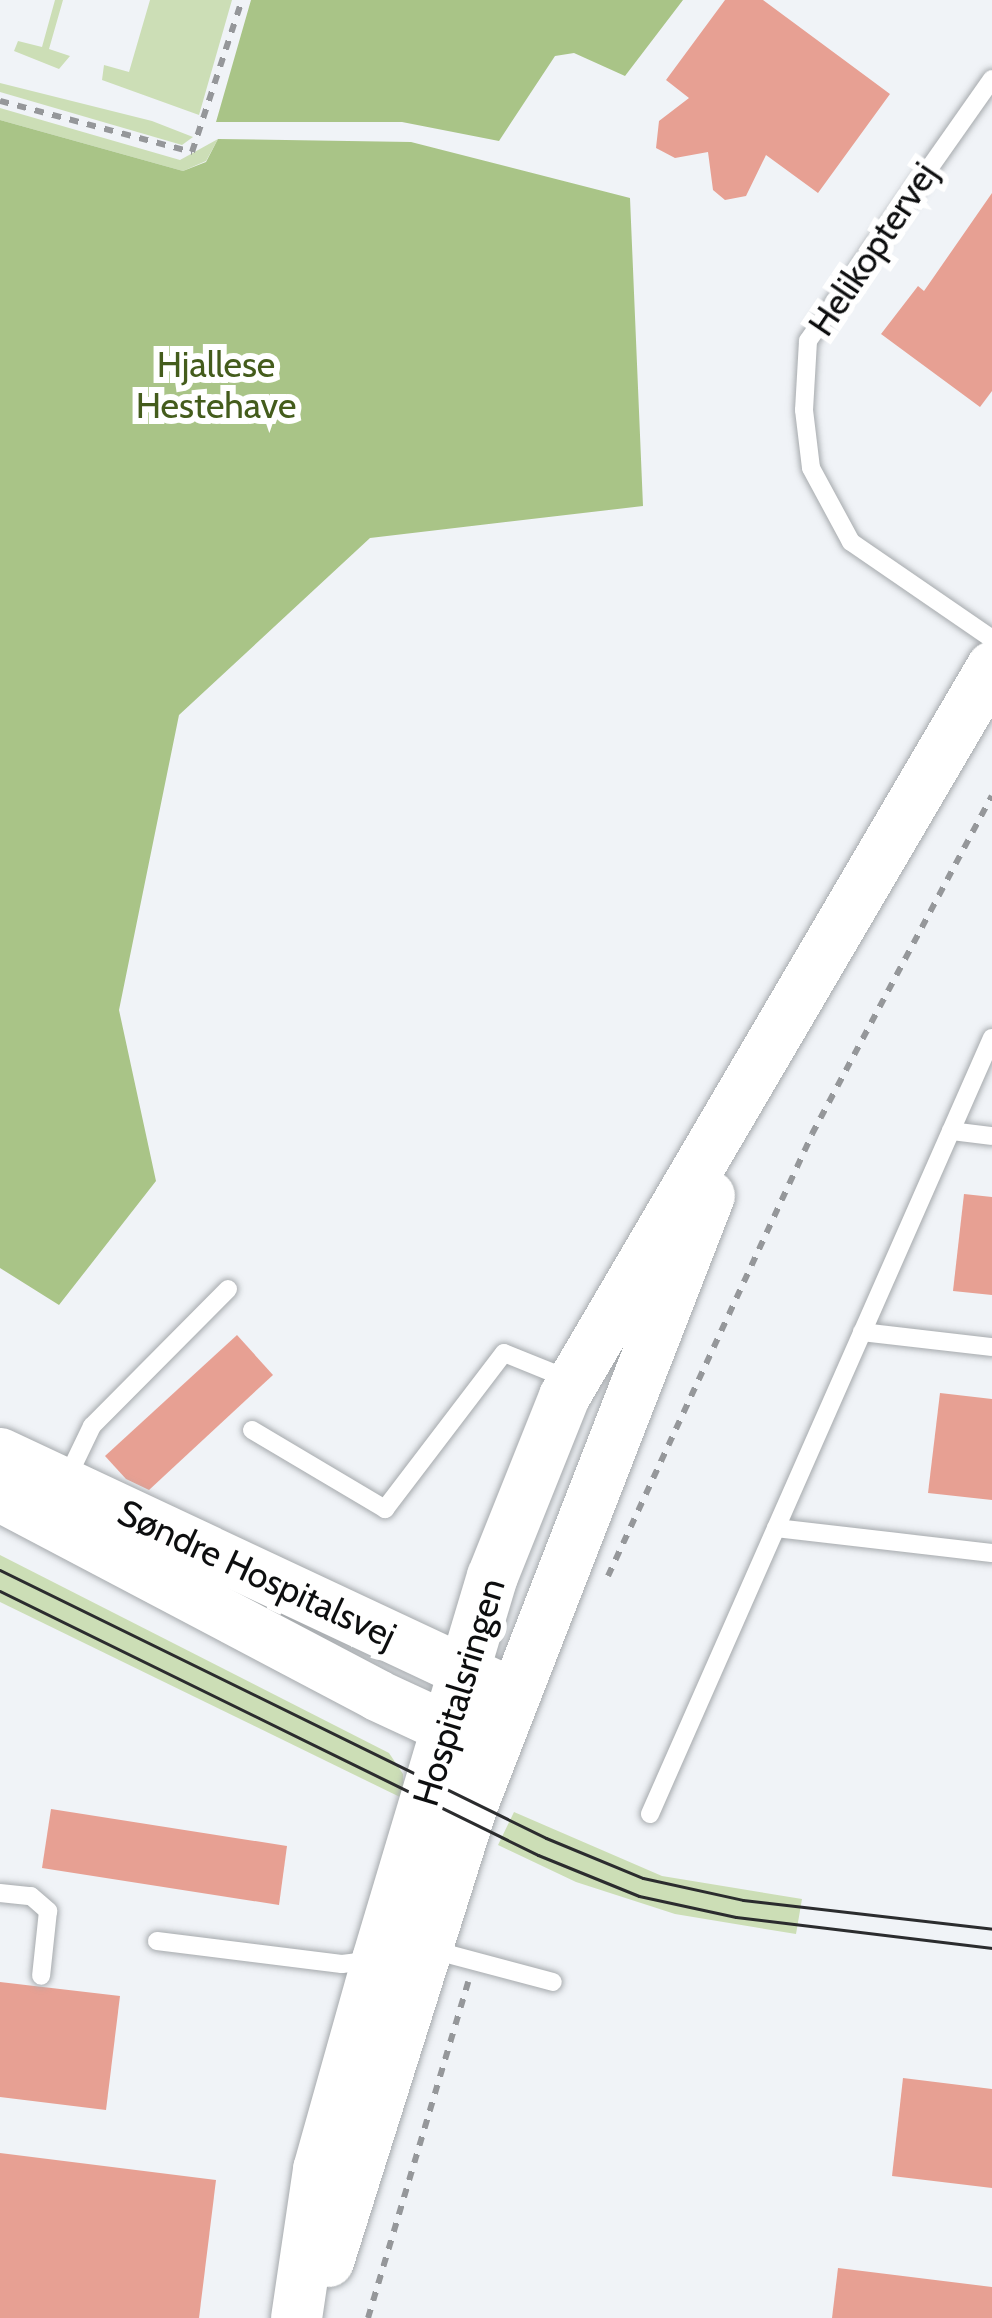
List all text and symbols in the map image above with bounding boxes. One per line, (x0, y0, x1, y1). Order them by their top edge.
street label: Helikoptervej (799, 154, 947, 344)
park label: Hjallese Hestehave (136, 342, 296, 427)
street label: Søndre Hospitalsvej (111, 1491, 403, 1657)
street label: Hospitalsringen (404, 1573, 514, 1811)

